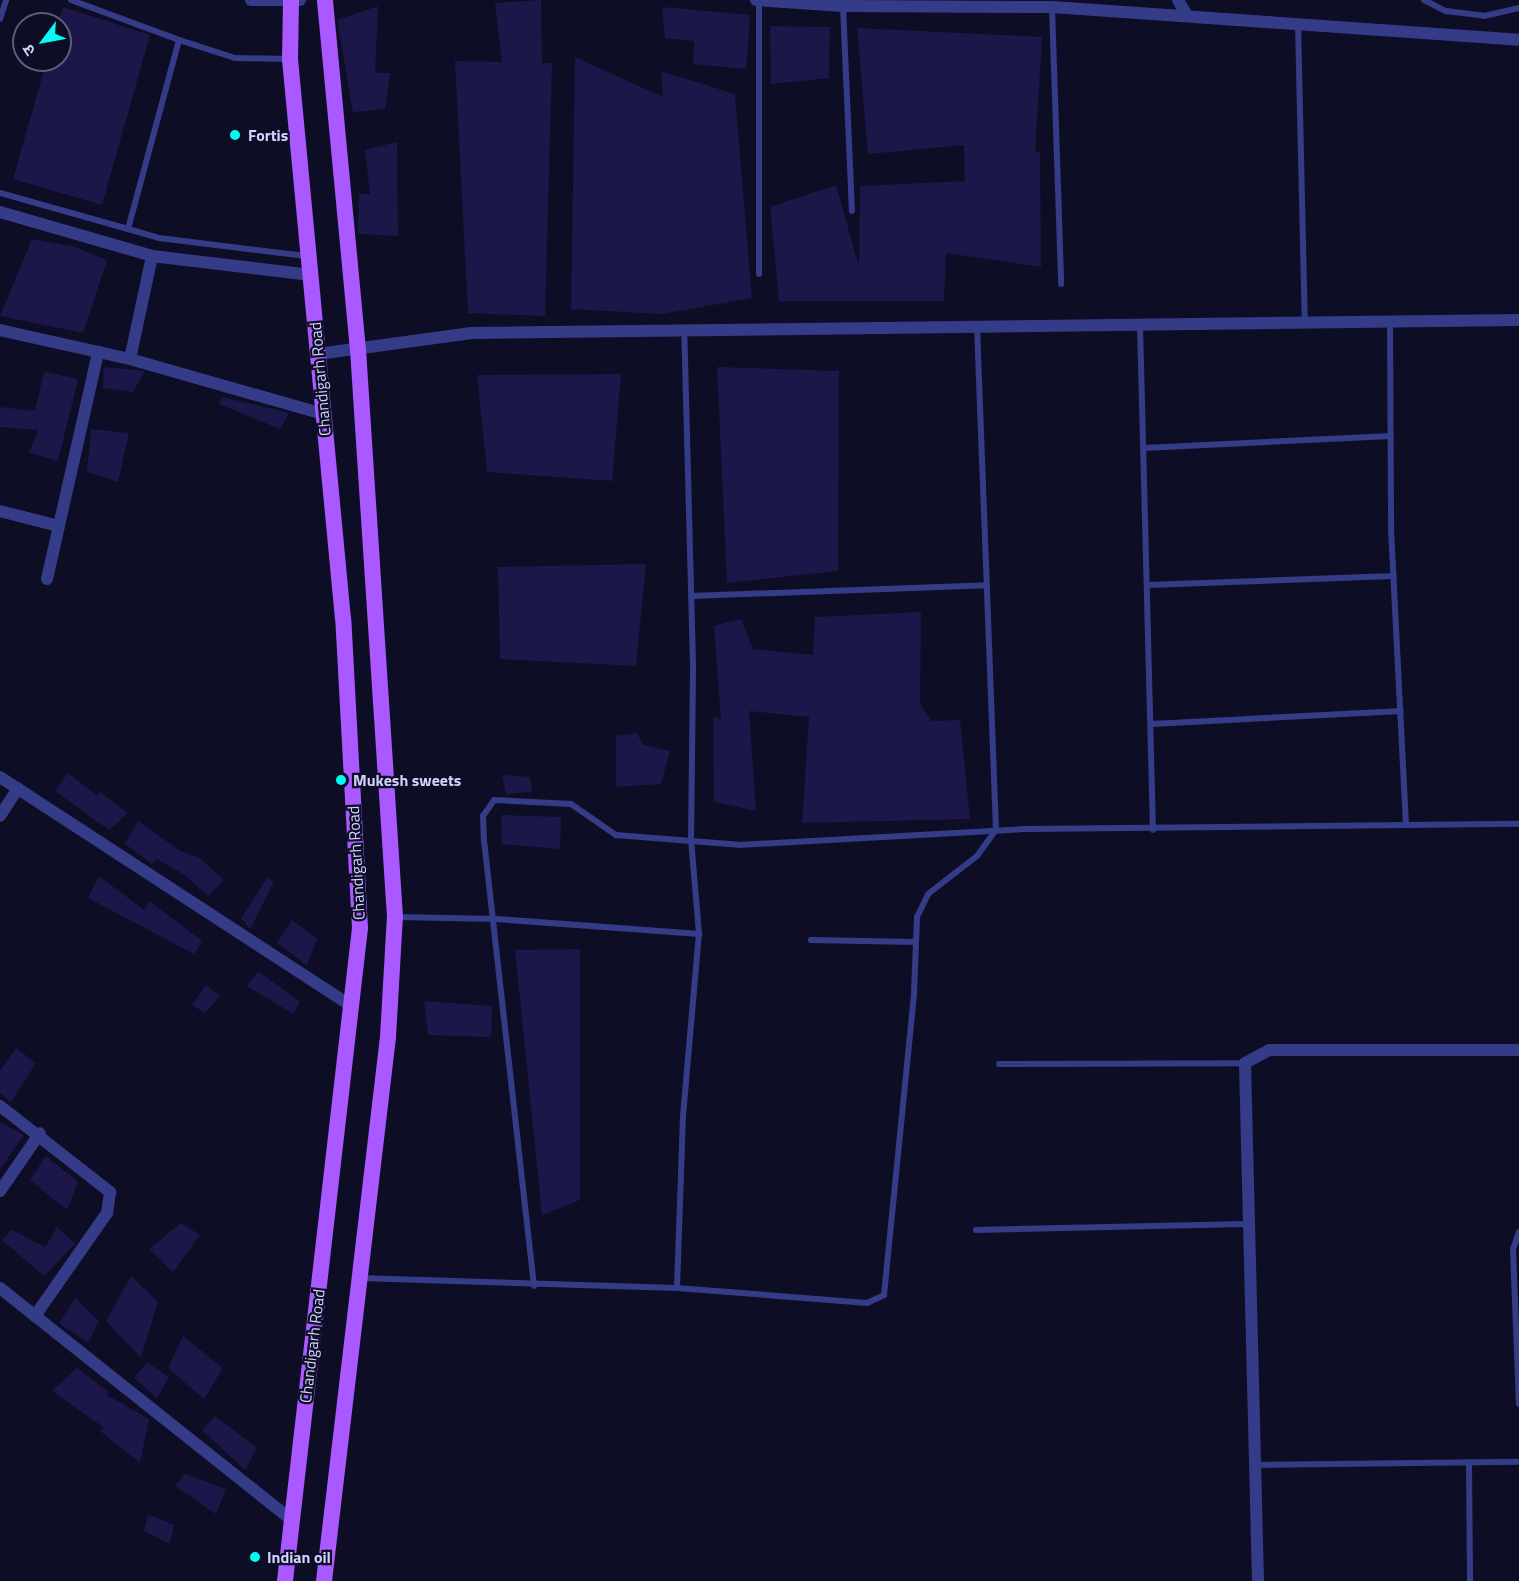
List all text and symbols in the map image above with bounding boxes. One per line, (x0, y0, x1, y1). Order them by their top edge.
north arrow (12, 12, 72, 72)
text: उ (16, 40, 41, 61)
place label: Fortis (248, 125, 288, 145)
marker: Fortis (226, 126, 244, 144)
street label: Chandigarh Road (305, 321, 335, 437)
place label: Mukesh sweets (353, 770, 461, 790)
marker: Mukesh sweets (334, 773, 348, 787)
street label: Chandigarh Road (343, 805, 369, 921)
street label: Chandigarh Road (296, 1288, 328, 1404)
place label: Indian oil (267, 1547, 331, 1567)
marker: Indian oil (248, 1550, 262, 1564)

